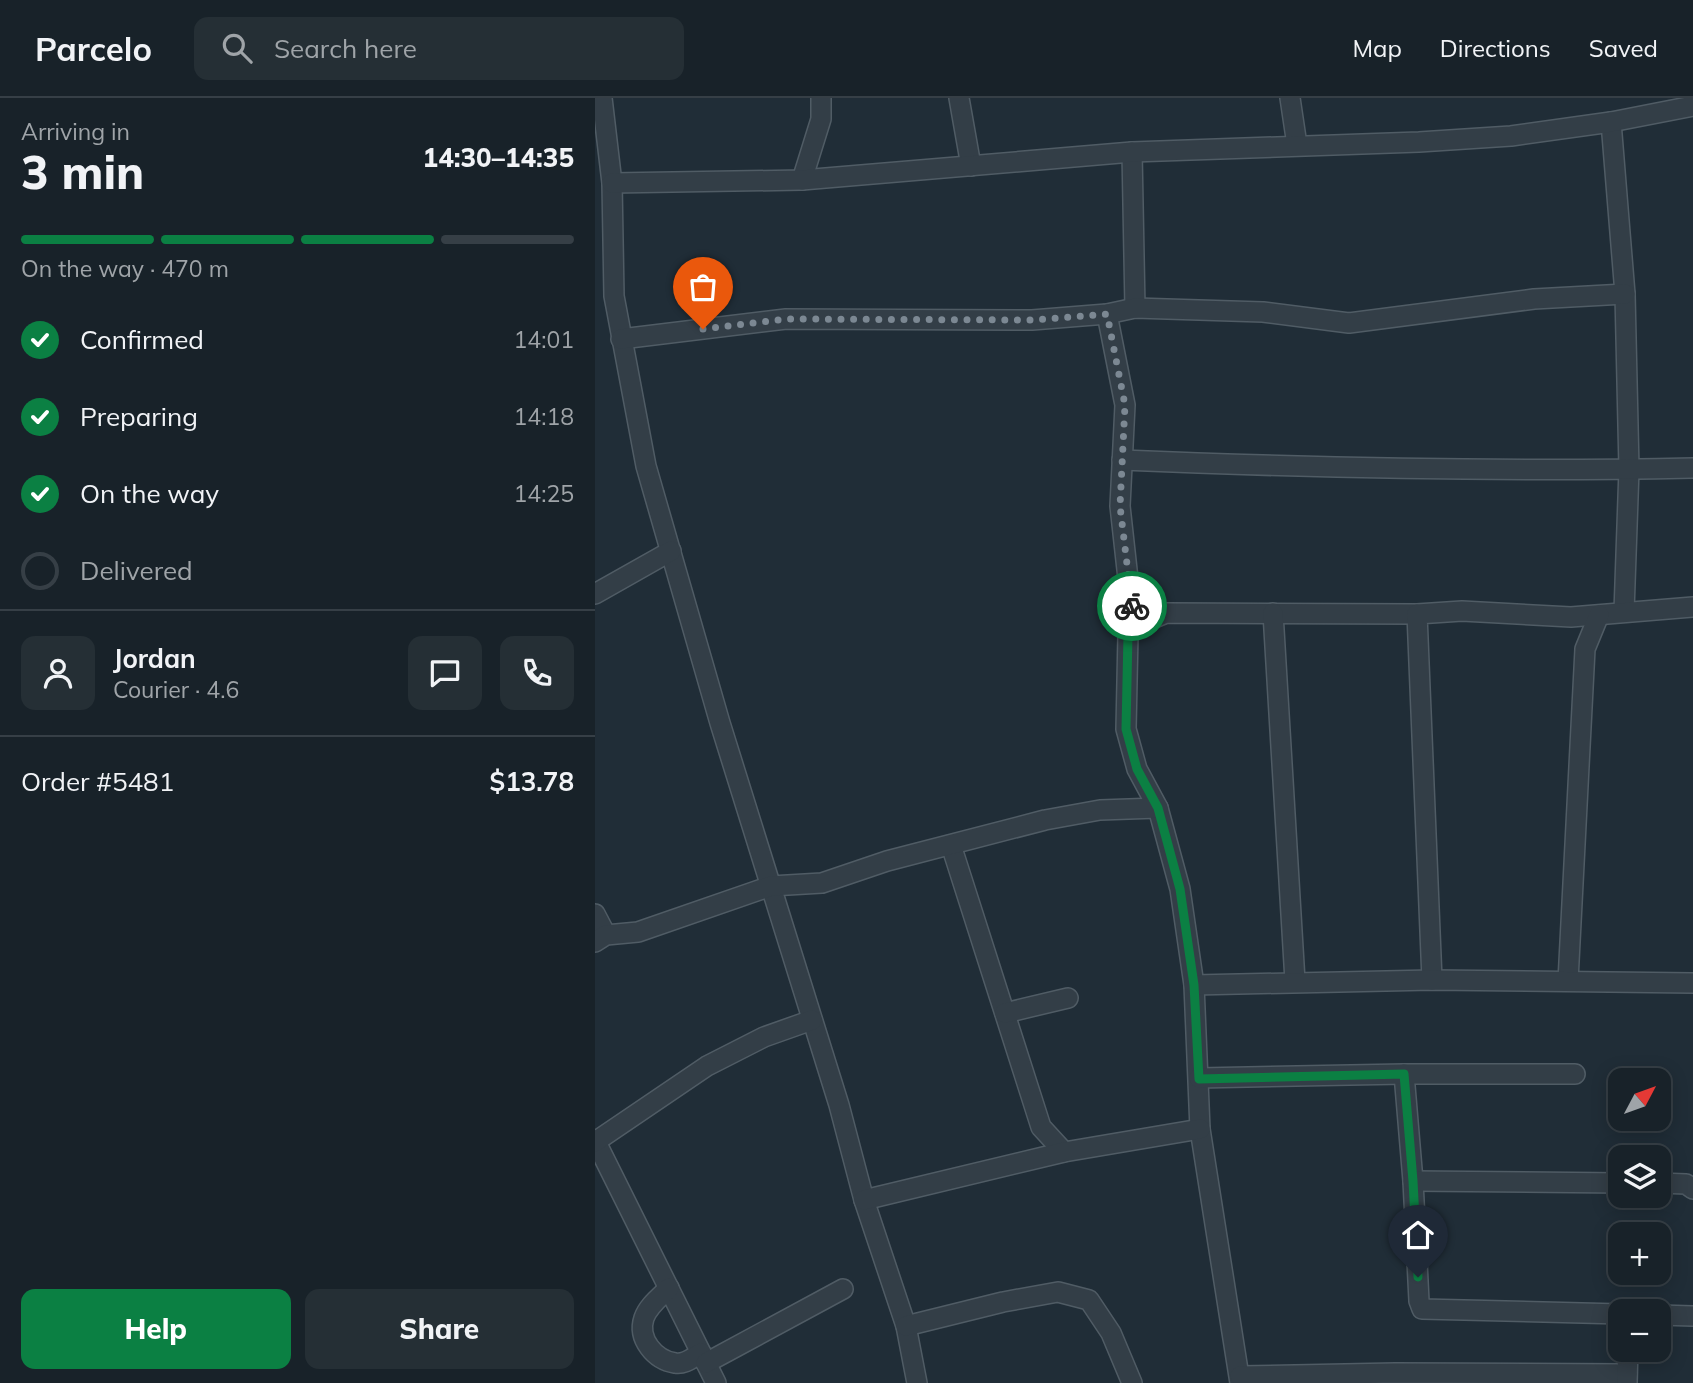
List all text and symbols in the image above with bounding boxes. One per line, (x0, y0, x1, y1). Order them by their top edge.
search box (194, 17, 684, 80)
text: Parcelo (35, 28, 152, 69)
icon: search (218, 29, 256, 67)
text: Search here (274, 32, 417, 65)
text: Map (1352, 33, 1402, 63)
text: Directions (1440, 33, 1551, 63)
text: Saved (1589, 33, 1658, 63)
text: Arriving in (21, 117, 130, 146)
text: 14:30–14:35 (423, 141, 574, 174)
text: 3 min (21, 143, 144, 201)
text: On the way · 470 m (21, 254, 229, 283)
pin (673, 257, 733, 329)
icon: bag (684, 268, 722, 306)
icon: check (21, 321, 59, 359)
text: Confirmed (80, 323, 204, 356)
text: 14:01 (514, 325, 574, 354)
icon: check (21, 398, 59, 436)
text: Preparing (80, 400, 198, 433)
text: 14:18 (514, 402, 574, 431)
icon: check (21, 475, 59, 513)
text: On the way (80, 477, 219, 510)
text: 14:25 (514, 479, 574, 508)
text: Delivered (80, 554, 193, 587)
courier (1097, 571, 1167, 641)
icon: bike (1113, 587, 1151, 625)
button: person (21, 636, 95, 710)
button: chat (408, 636, 482, 710)
button: phone (500, 636, 574, 710)
text: Jordan (113, 642, 196, 675)
text: Courier · 4.6 (113, 675, 239, 704)
text: Order #5481 (21, 765, 174, 798)
text: $13.78 (490, 765, 574, 798)
north arrow (1608, 1068, 1671, 1130)
map controls (1608, 1068, 1671, 1362)
button: layers (1608, 1145, 1671, 1208)
pin (1388, 1205, 1448, 1277)
icon: home (1399, 1216, 1437, 1254)
button: + (1608, 1222, 1671, 1285)
button: Help (21, 1289, 291, 1369)
button: Share (305, 1289, 574, 1369)
button: − (1608, 1299, 1671, 1362)

